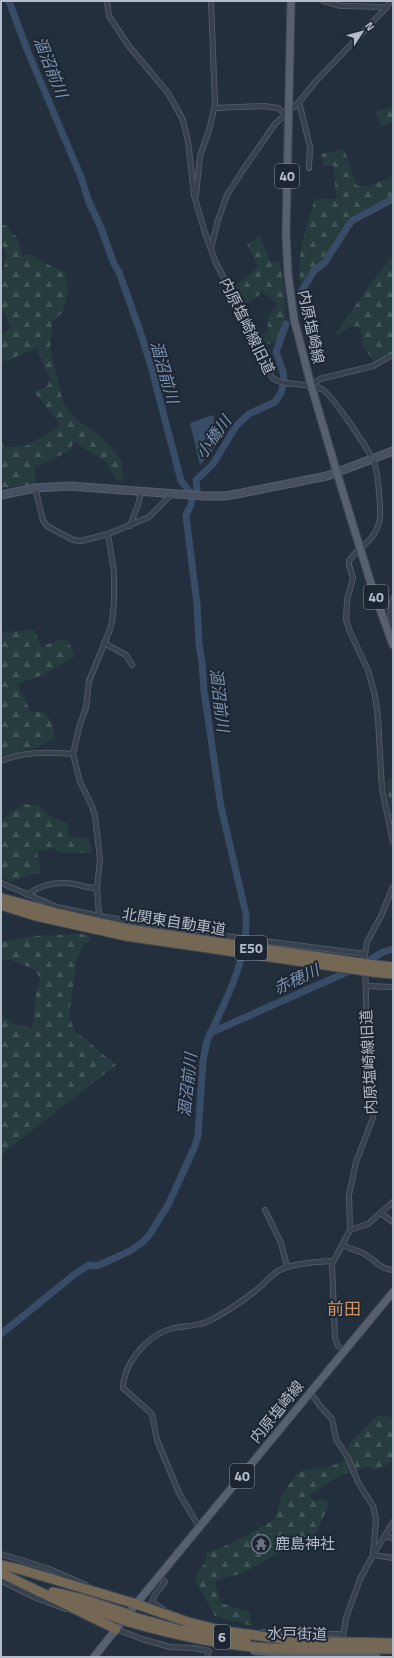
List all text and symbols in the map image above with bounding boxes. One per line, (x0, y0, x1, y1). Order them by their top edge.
north arrow (342, 12, 382, 52)
text: N (361, 18, 379, 34)
water label: 涸沼前川 (28, 33, 75, 103)
road number: 40 (275, 164, 299, 188)
street label: 内原塩崎線旧道 (214, 274, 281, 378)
street label: 内原塩崎線 (292, 288, 331, 366)
water label: 涸沼前川 (145, 338, 186, 408)
water label: 小橋川 (189, 409, 238, 463)
road number: 40 (364, 585, 388, 609)
water label: 涸沼前川 (204, 667, 236, 735)
street label: 北関東自動車道 (120, 902, 228, 941)
road number: E50 (235, 936, 267, 960)
water label: 赤穂川 (269, 957, 325, 1000)
street label: 内原塩崎線旧道 (354, 1009, 383, 1115)
water label: 涸沼前川 (172, 1050, 202, 1118)
district label: 前田 (327, 1296, 361, 1322)
street label: 内原塩崎線 (244, 1375, 309, 1448)
road number: 40 (230, 1464, 254, 1488)
place label: 鹿島神社 (275, 1532, 335, 1555)
temple icon: 鹿島神社 (250, 1533, 272, 1555)
street label: 水戸街道 (267, 1621, 327, 1646)
road number: 6 (214, 1625, 230, 1649)

